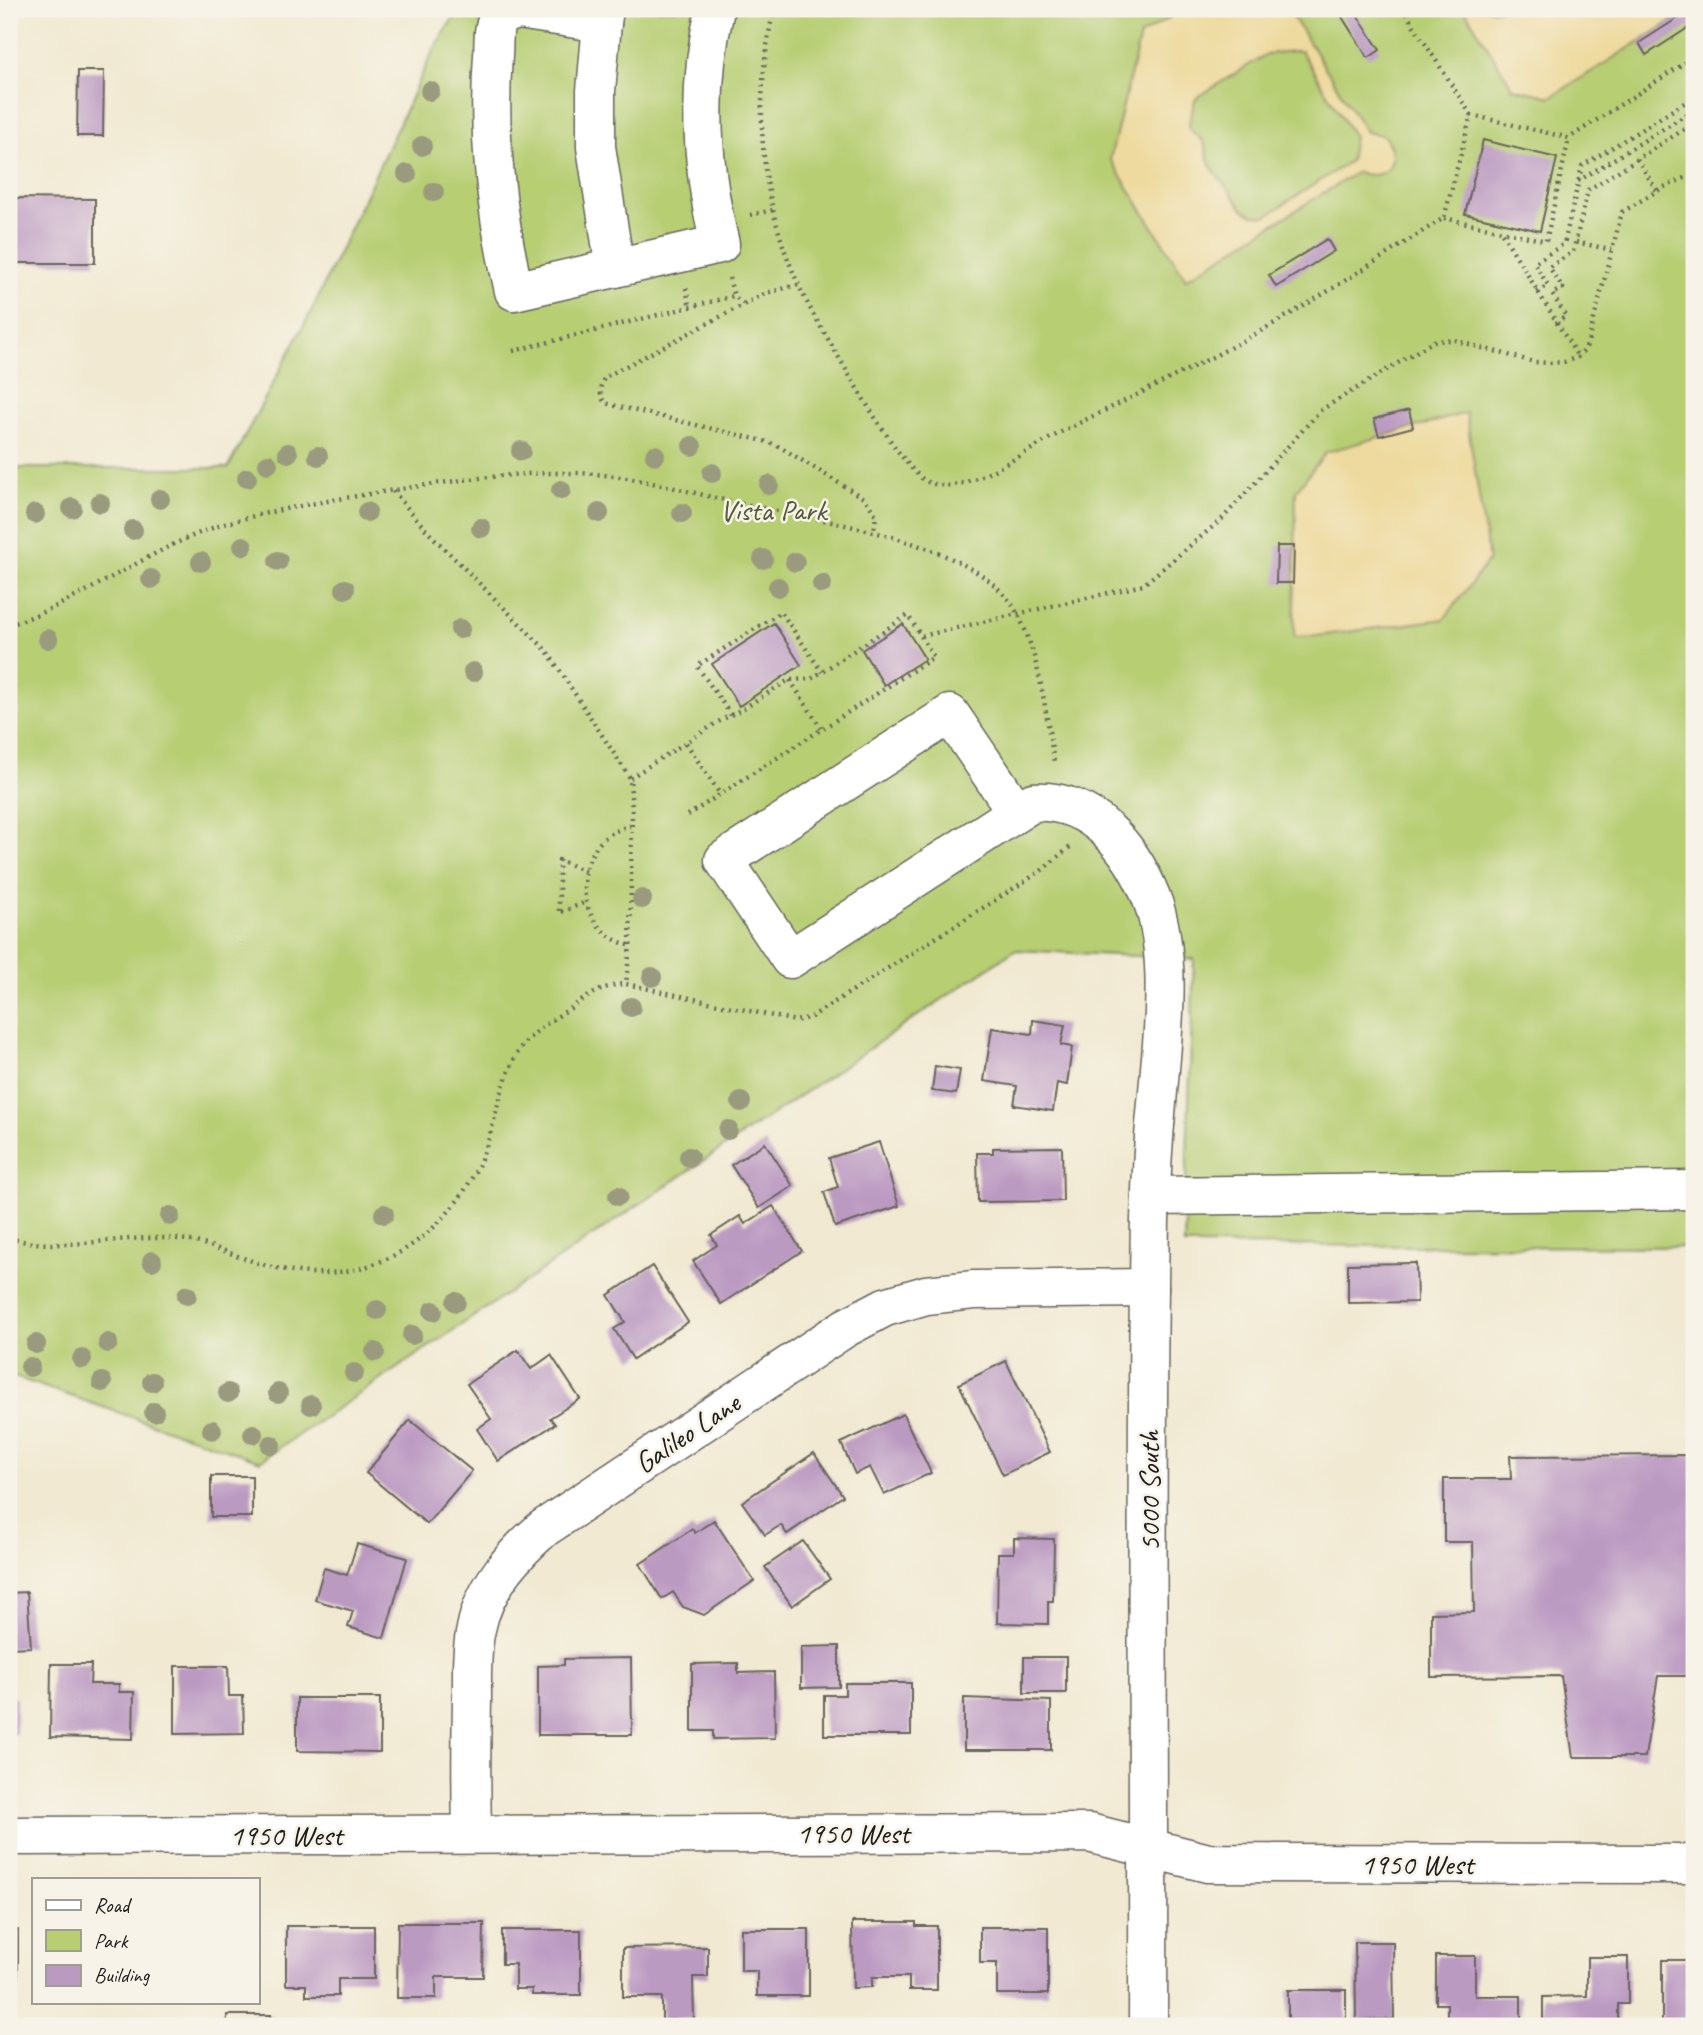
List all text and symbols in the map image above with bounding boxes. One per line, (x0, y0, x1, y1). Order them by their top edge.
park label: Vista Park (720, 491, 828, 529)
street label: Galileo Lane (627, 1383, 749, 1482)
street label: 5000 South (1130, 1429, 1168, 1551)
street label: 1950 West (796, 1814, 913, 1852)
street label: 1950 West (229, 1816, 346, 1854)
street label: 1950 West (1360, 1845, 1477, 1883)
legend (32, 1878, 259, 2004)
text: Road (94, 1892, 133, 1918)
text: Park (94, 1928, 129, 1954)
text: Building (94, 1962, 151, 1988)

